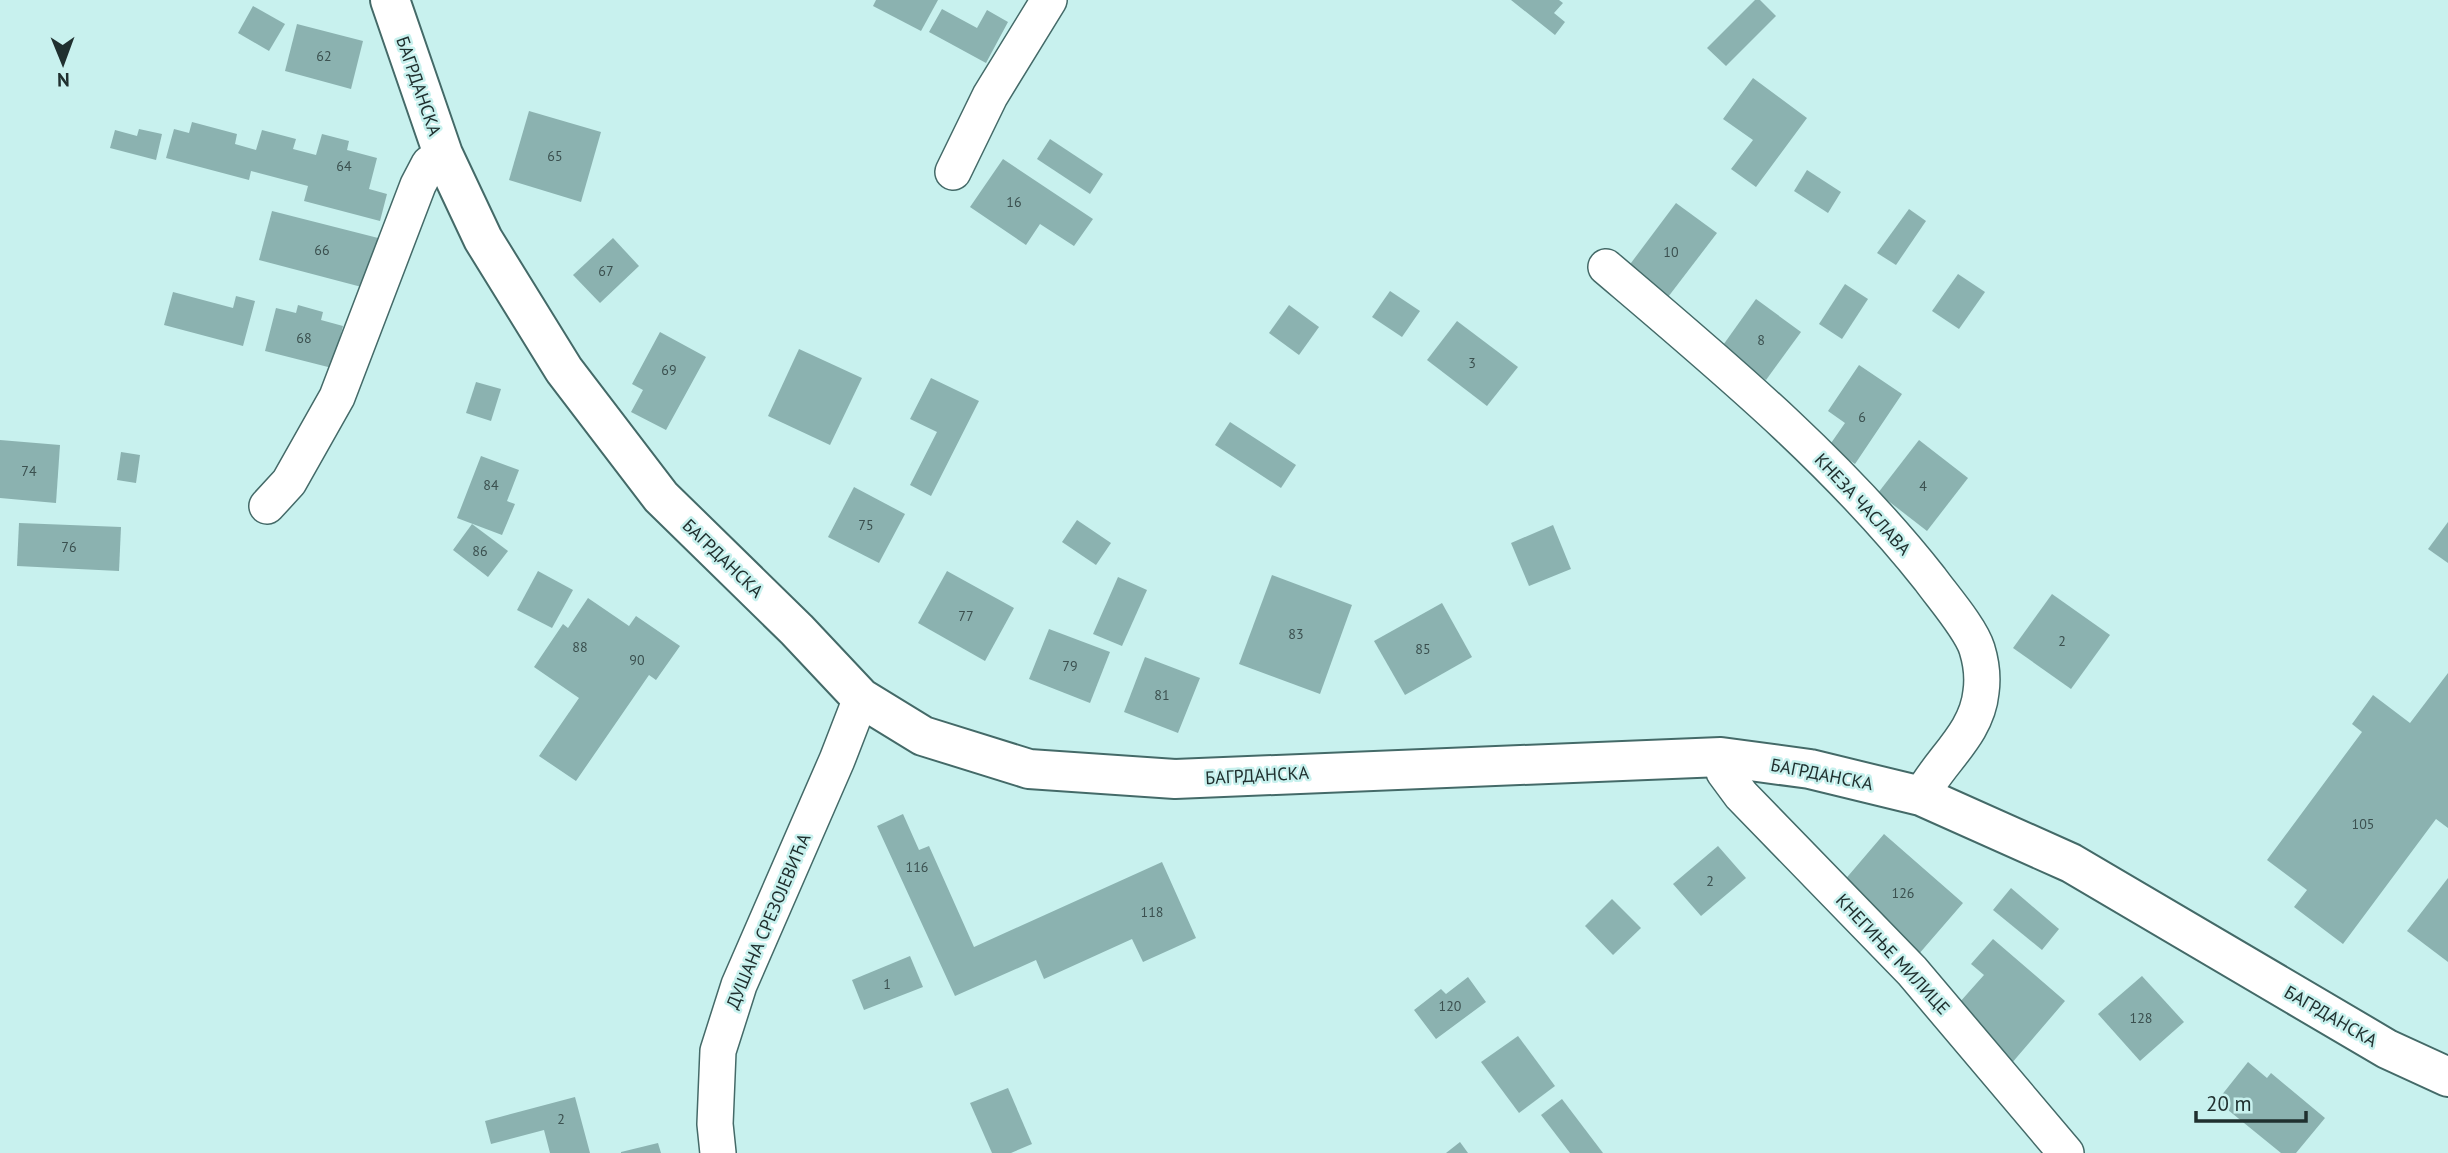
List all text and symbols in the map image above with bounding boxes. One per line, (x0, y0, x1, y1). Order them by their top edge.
north arrow (28, 28, 98, 98)
street label: БАГРДАНСКА (391, 33, 447, 139)
house number: 62 (316, 47, 332, 65)
text: N (57, 68, 70, 92)
house number: 65 (547, 147, 563, 165)
house number: 64 (336, 157, 352, 175)
house number: 16 (1006, 193, 1022, 211)
house number: 66 (314, 241, 330, 259)
house number: 10 (1663, 243, 1679, 261)
house number: 67 (598, 262, 614, 280)
house number: 68 (296, 329, 312, 347)
house number: 8 (1757, 331, 1765, 349)
house number: 3 (1468, 354, 1476, 372)
house number: 69 (661, 361, 677, 379)
house number: 6 (1858, 408, 1866, 426)
street label: КНЕЗА ЧАСЛАВА (1810, 448, 1916, 560)
house number: 74 (21, 462, 37, 480)
house number: 84 (483, 476, 499, 494)
house number: 4 (1919, 477, 1927, 495)
street label: БАГРДАНСКА (678, 514, 769, 603)
house number: 75 (858, 516, 874, 534)
house number: 76 (61, 538, 77, 556)
house number: 86 (472, 542, 488, 560)
house number: 77 (958, 607, 974, 625)
house number: 83 (1288, 625, 1304, 643)
house number: 2 (2058, 632, 2066, 650)
house number: 88 (572, 638, 588, 656)
house number: 85 (1415, 640, 1431, 658)
house number: 90 (629, 651, 645, 669)
house number: 79 (1062, 657, 1078, 675)
house number: 81 (1154, 686, 1170, 704)
street label: БАГРДАНСКА (1769, 753, 1876, 795)
street label: БАГРДАНСКА (1205, 761, 1310, 789)
house number: 105 (2352, 815, 2374, 833)
street label: ДУШАНА СРЕЗОЈЕВИЋА (721, 829, 816, 1012)
house number: 116 (906, 858, 928, 876)
house number: 2 (1706, 872, 1714, 890)
house number: 126 (1892, 884, 1914, 902)
street label: КНЕГИЊЕ МИЛИЦЕ (1831, 889, 1955, 1019)
house number: 118 (1141, 903, 1163, 921)
house number: 1 (883, 975, 891, 993)
street label: БАГРДАНСКА (2280, 980, 2382, 1052)
house number: 120 (1439, 997, 1462, 1015)
house number: 128 (2130, 1009, 2152, 1027)
scale bar (2196, 1080, 2306, 1124)
text: 20 m (2206, 1090, 2252, 1117)
house number: 2 (557, 1110, 565, 1128)

